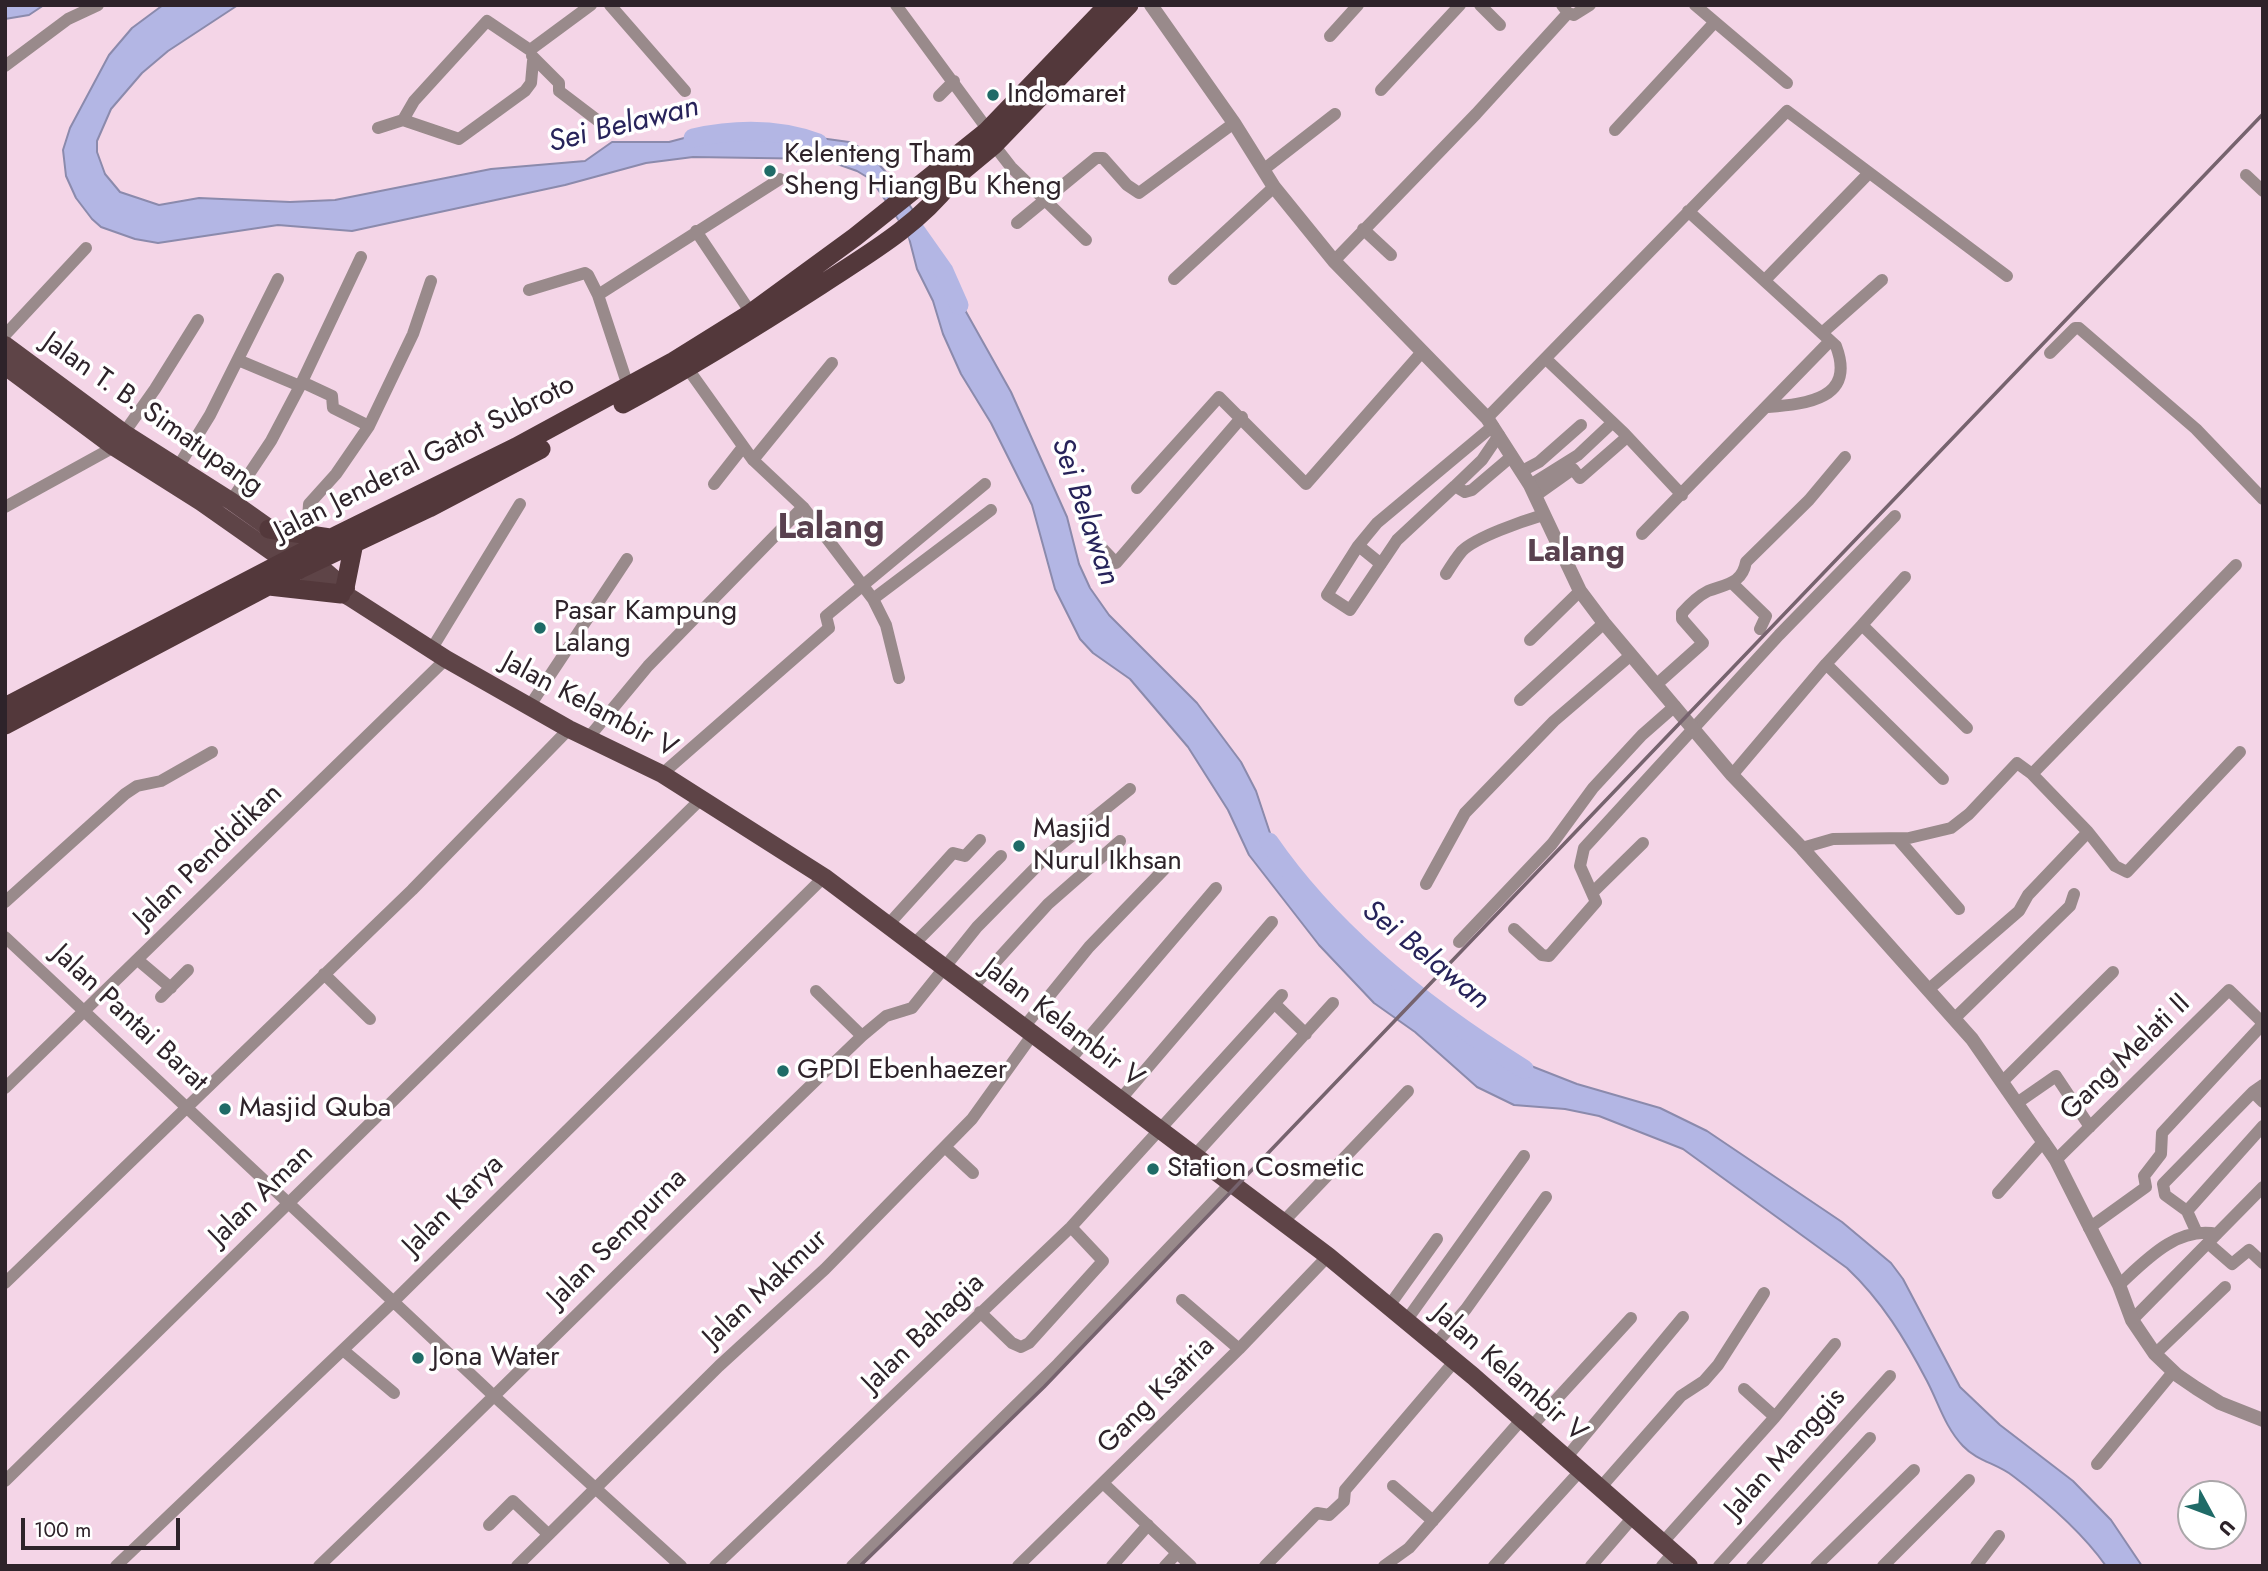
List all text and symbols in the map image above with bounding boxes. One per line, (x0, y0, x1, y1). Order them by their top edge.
place label: Indomaret (1007, 78, 1125, 112)
marker: Indomaret (985, 87, 1001, 103)
water label: Sei Belawan (545, 90, 703, 162)
place label: Kelenteng Tham Sheng Hiang Bu Kheng (784, 138, 1062, 204)
marker: Kelenteng Tham Sheng Hiang Bu Kheng (762, 163, 778, 179)
street label: Jalan T. B. Simatupang (35, 326, 269, 504)
street label: Jalan Jenderal Gatot Subroto (269, 369, 581, 549)
water label: Sei Belawan (1042, 434, 1126, 590)
district label: Lalang (777, 509, 885, 551)
district label: Lalang (1527, 534, 1625, 572)
place label: Pasar Kampung Lalang (554, 595, 737, 661)
marker: Pasar Kampung Lalang (532, 620, 548, 636)
street label: Jalan Kelambir V (495, 646, 683, 766)
street label: Jalan Pendidikan (128, 778, 290, 936)
place label: Masjid Nurul Ikhsan (1033, 813, 1182, 879)
marker: Masjid Nurul Ikhsan (1011, 838, 1027, 854)
water label: Sei Belawan (1354, 894, 1496, 1018)
street label: Jalan Pantai Barat (44, 938, 214, 1100)
street label: Jalan Kelambir V (974, 952, 1150, 1096)
street label: Gang Melati II (2054, 988, 2198, 1128)
place label: GPDI Ebenhaezer (797, 1054, 1007, 1088)
marker: GPDI Ebenhaezer (775, 1063, 791, 1079)
place label: Masjid Quba (239, 1092, 391, 1126)
marker: Masjid Quba (217, 1101, 233, 1117)
street label: Jalan Aman (203, 1138, 321, 1254)
street label: Jalan Karya (397, 1149, 511, 1263)
place label: Station Cosmetic (1167, 1152, 1364, 1186)
marker: Station Cosmetic (1145, 1161, 1161, 1177)
street label: Jalan Sempurna (541, 1162, 695, 1316)
street label: Jalan Makmur (697, 1223, 835, 1355)
street label: Jalan Bahagia (856, 1267, 992, 1401)
street label: Jalan Kelambir V (1425, 1298, 1593, 1450)
street label: Gang Ksatria (1091, 1330, 1223, 1462)
place label: Jona Water (432, 1341, 560, 1375)
marker: Jona Water (410, 1350, 426, 1366)
street label: Jalan Manggis (1718, 1382, 1854, 1526)
north arrow (2177, 1480, 2247, 1550)
scale bar (24, 1504, 184, 1548)
text: U (2212, 1514, 2241, 1542)
text: 100 m (34, 1515, 91, 1545)

